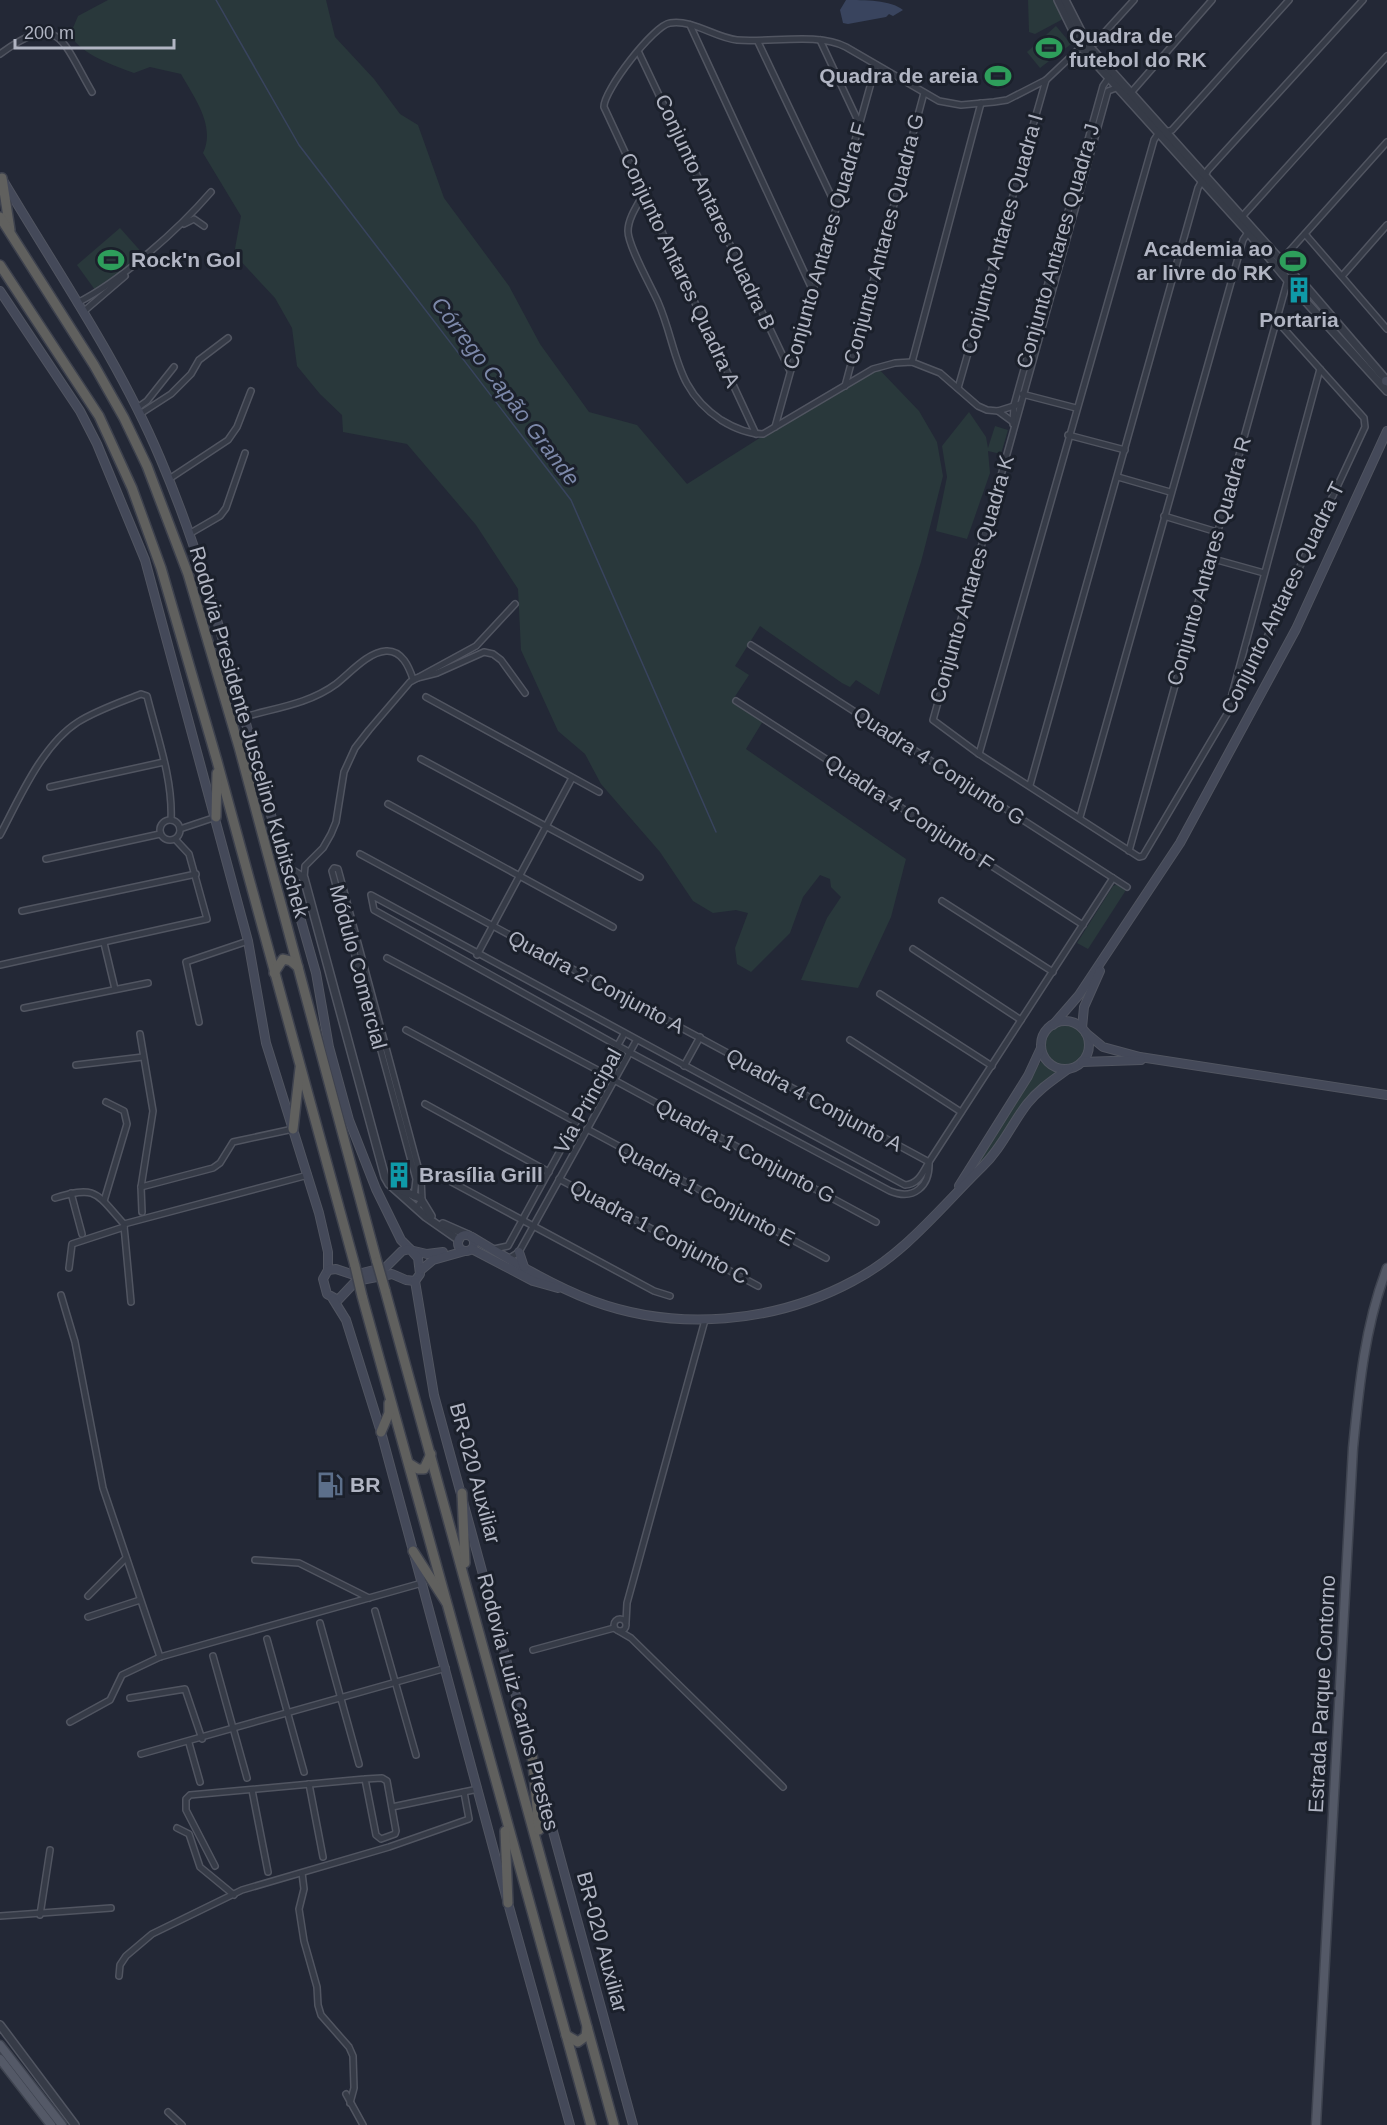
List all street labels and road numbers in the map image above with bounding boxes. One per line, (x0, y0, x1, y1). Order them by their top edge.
street label: Conjunto Antares Quadra B (651, 91, 780, 333)
street label: Conjunto Antares Quadra G (839, 111, 928, 367)
street label: Conjunto Antares Quadra I (956, 111, 1047, 357)
street label: Conjunto Antares Quadra F (778, 120, 871, 372)
street label: Conjunto Antares Quadra J (1012, 121, 1103, 371)
street label: Conjunto Antares Quadra A (616, 149, 745, 391)
street label: Conjunto Antares Quadra R (1162, 434, 1255, 688)
street label: Conjunto Antares Quadra K (925, 452, 1018, 705)
street label: Conjunto Antares Quadra T (1216, 478, 1349, 718)
street label: Rodovia Presidente Juscelino Kubitschek (185, 544, 314, 921)
street label: Quadra 4 Conjunto G (849, 702, 1029, 830)
street label: Quadra 4 Conjunto F (821, 750, 998, 876)
street label: Módulo Comercial (325, 882, 391, 1052)
street label: Quadra 2 Conjunto A (504, 925, 688, 1038)
street label: Quadra 4 Conjunto A (722, 1043, 906, 1156)
street label: Via Principal (549, 1044, 626, 1157)
street label: Quadra 1 Conjunto G (652, 1094, 839, 1208)
street label: Quadra 1 Conjunto E (614, 1137, 799, 1250)
street label: Quadra 1 Conjunto C (566, 1175, 752, 1288)
street label: BR-020 Auxiliar (446, 1400, 505, 1546)
street label: Rodovia Luiz Carlos Prestes (473, 1571, 564, 1833)
street label: Estrada Parque Contorno (1304, 1574, 1339, 1813)
street label: BR-020 Auxiliar (573, 1869, 632, 2015)

